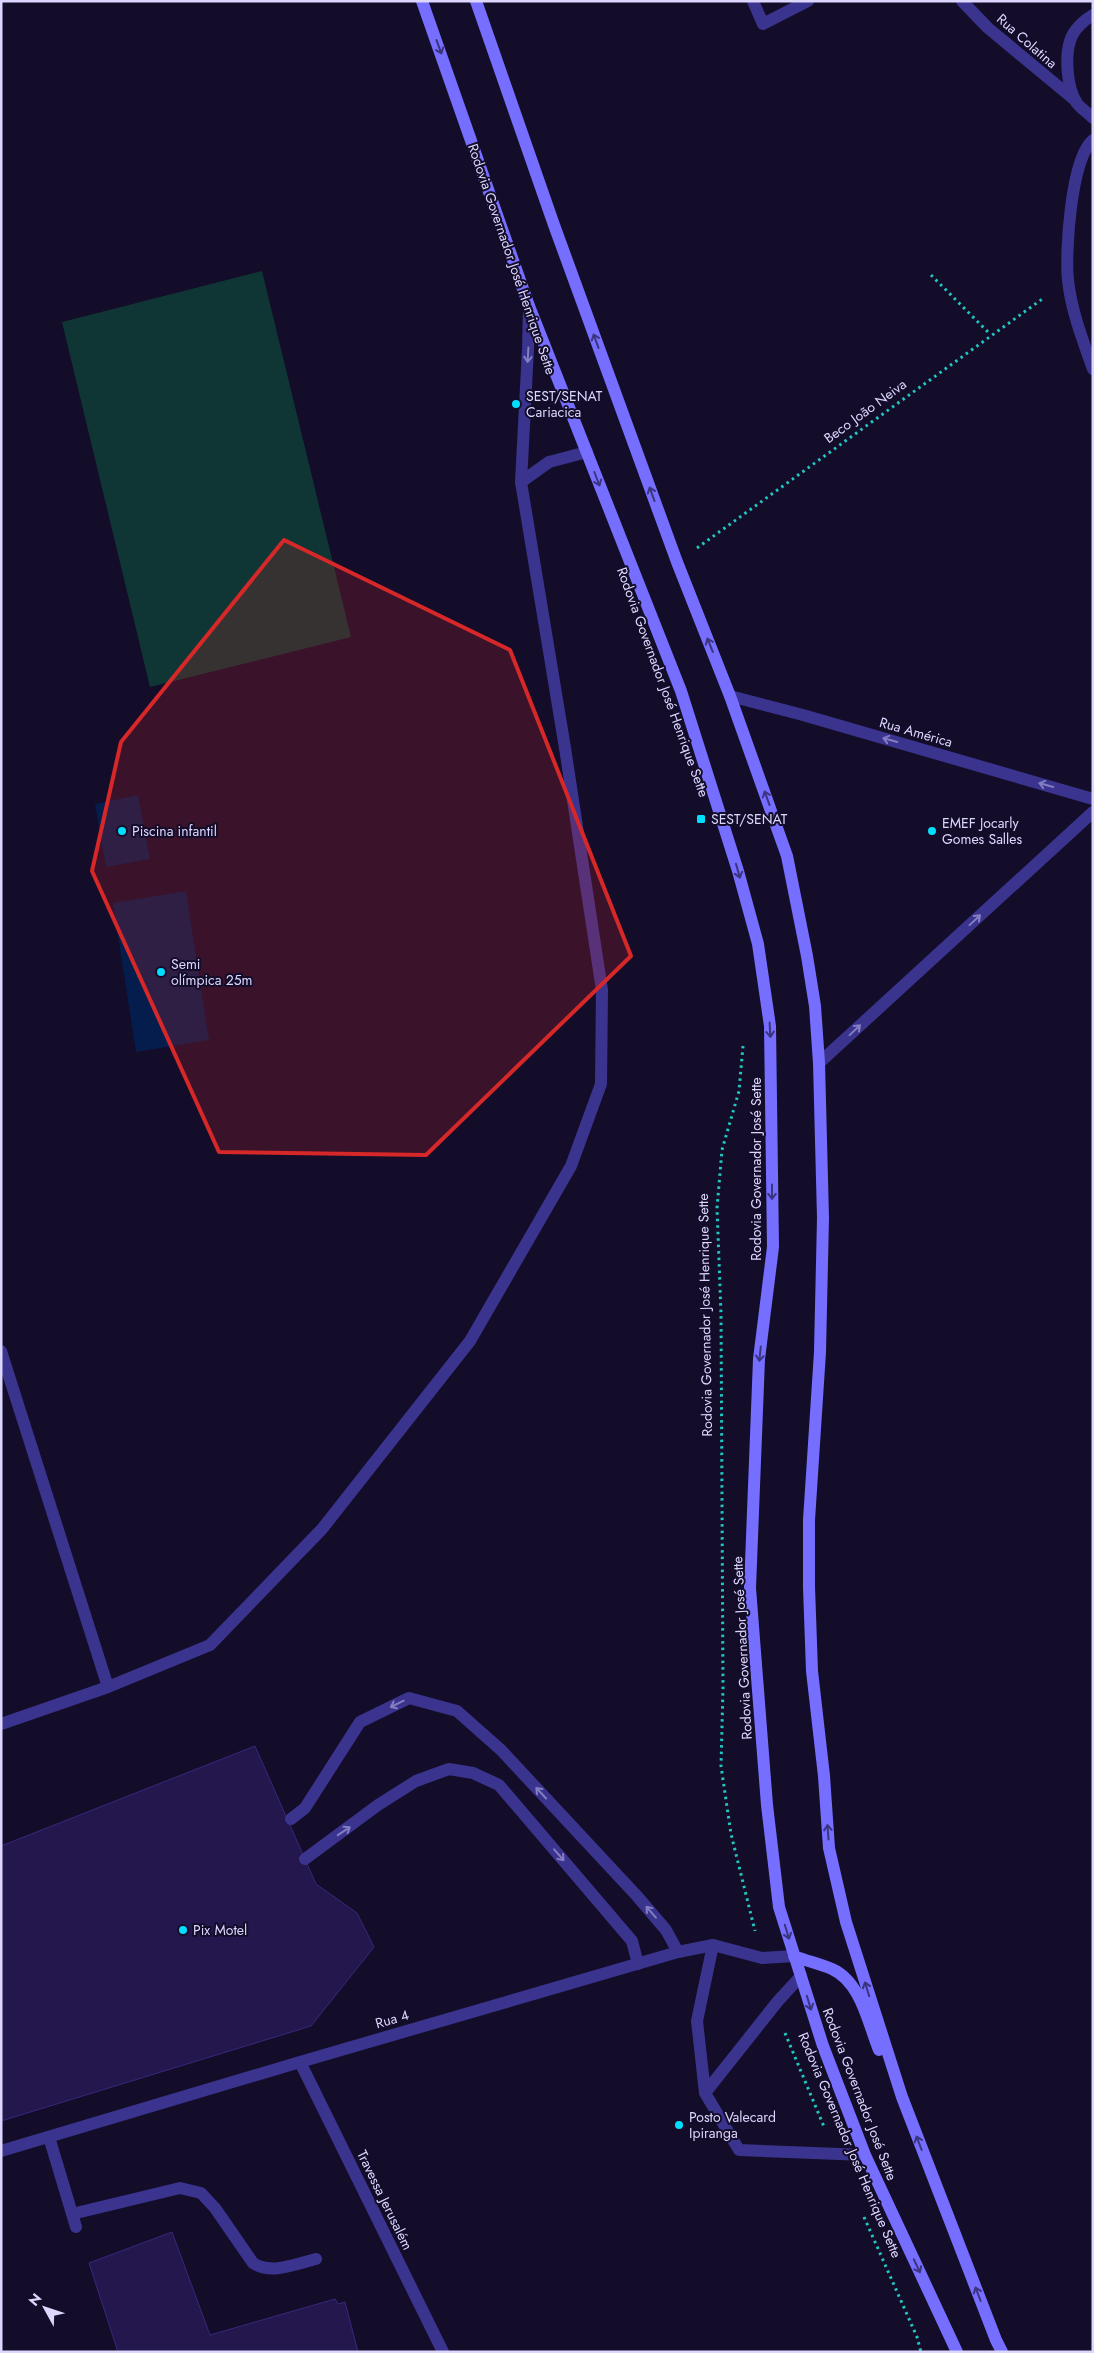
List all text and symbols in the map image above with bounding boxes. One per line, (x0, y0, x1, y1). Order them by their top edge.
street label: Rua Colatina (992, 9, 1062, 73)
one-way arrow (435, 39, 444, 54)
street label: Rodovia Governador José Henrique Sette (463, 141, 561, 377)
one-way arrow (591, 334, 600, 349)
one-way arrow (524, 347, 533, 363)
street label: Beco João Neiva (820, 374, 910, 448)
place label: SEST/SENAT Cariacica (526, 386, 603, 422)
marker: SEST/SENAT Cariacica (510, 398, 522, 410)
one-way arrow (593, 471, 602, 486)
one-way arrow (647, 486, 656, 502)
street label: Rodovia Governador José Henrique Sette (612, 564, 714, 800)
one-way arrow (705, 638, 714, 654)
street label: Rua América (877, 712, 955, 752)
one-way arrow (882, 735, 898, 744)
one-way arrow (1038, 780, 1054, 790)
one-way arrow (762, 790, 771, 806)
place label: SEST/SENAT (711, 809, 788, 829)
marker: SEST/SENAT (695, 813, 707, 825)
place label: EMEF Jocarly Gomes Salles (942, 813, 1023, 849)
place label: Piscina infantil (132, 821, 217, 841)
marker: Piscina infantil (116, 825, 128, 837)
marker: EMEF Jocarly Gomes Salles (926, 825, 938, 837)
one-way arrow (733, 862, 743, 878)
one-way arrow (968, 914, 981, 926)
place label: Semi olímpica 25m (171, 954, 252, 990)
marker: Semi olímpica 25m (155, 966, 167, 978)
one-way arrow (765, 1021, 774, 1037)
one-way arrow (848, 1024, 861, 1036)
street label: Rodovia Governador José Sette (746, 1077, 766, 1261)
one-way arrow (767, 1184, 777, 1200)
street label: Rodovia Governador José Henrique Sette (693, 1193, 717, 1437)
one-way arrow (755, 1346, 765, 1362)
street label: Rodovia Governador José Sette (727, 1556, 757, 1740)
one-way arrow (390, 1700, 405, 1709)
one-way arrow (535, 1786, 547, 1799)
one-way arrow (823, 1824, 833, 1840)
one-way arrow (337, 1826, 351, 1836)
one-way arrow (553, 1848, 564, 1861)
one-way arrow (646, 1906, 657, 1919)
place label: Pix Motel (193, 1920, 247, 1940)
one-way arrow (782, 1923, 792, 1939)
marker: Pix Motel (177, 1924, 189, 1936)
one-way arrow (862, 1981, 872, 1997)
one-way arrow (805, 1995, 814, 2010)
street label: Rua 4 (373, 2005, 411, 2033)
street label: Rodovia Governador José Sette (818, 2005, 902, 2183)
street label: Rodovia Governador José Henrique Sette (793, 2029, 907, 2261)
place label: Posto Valecard Ipiranga (689, 2107, 776, 2143)
marker: Posto Valecard Ipiranga (673, 2119, 685, 2131)
one-way arrow (914, 2135, 923, 2150)
street label: Travessa Jerusalém (352, 2147, 418, 2253)
one-way arrow (913, 2258, 922, 2273)
north arrow (20, 2283, 70, 2333)
one-way arrow (973, 2287, 982, 2302)
text: N (24, 2289, 46, 2310)

